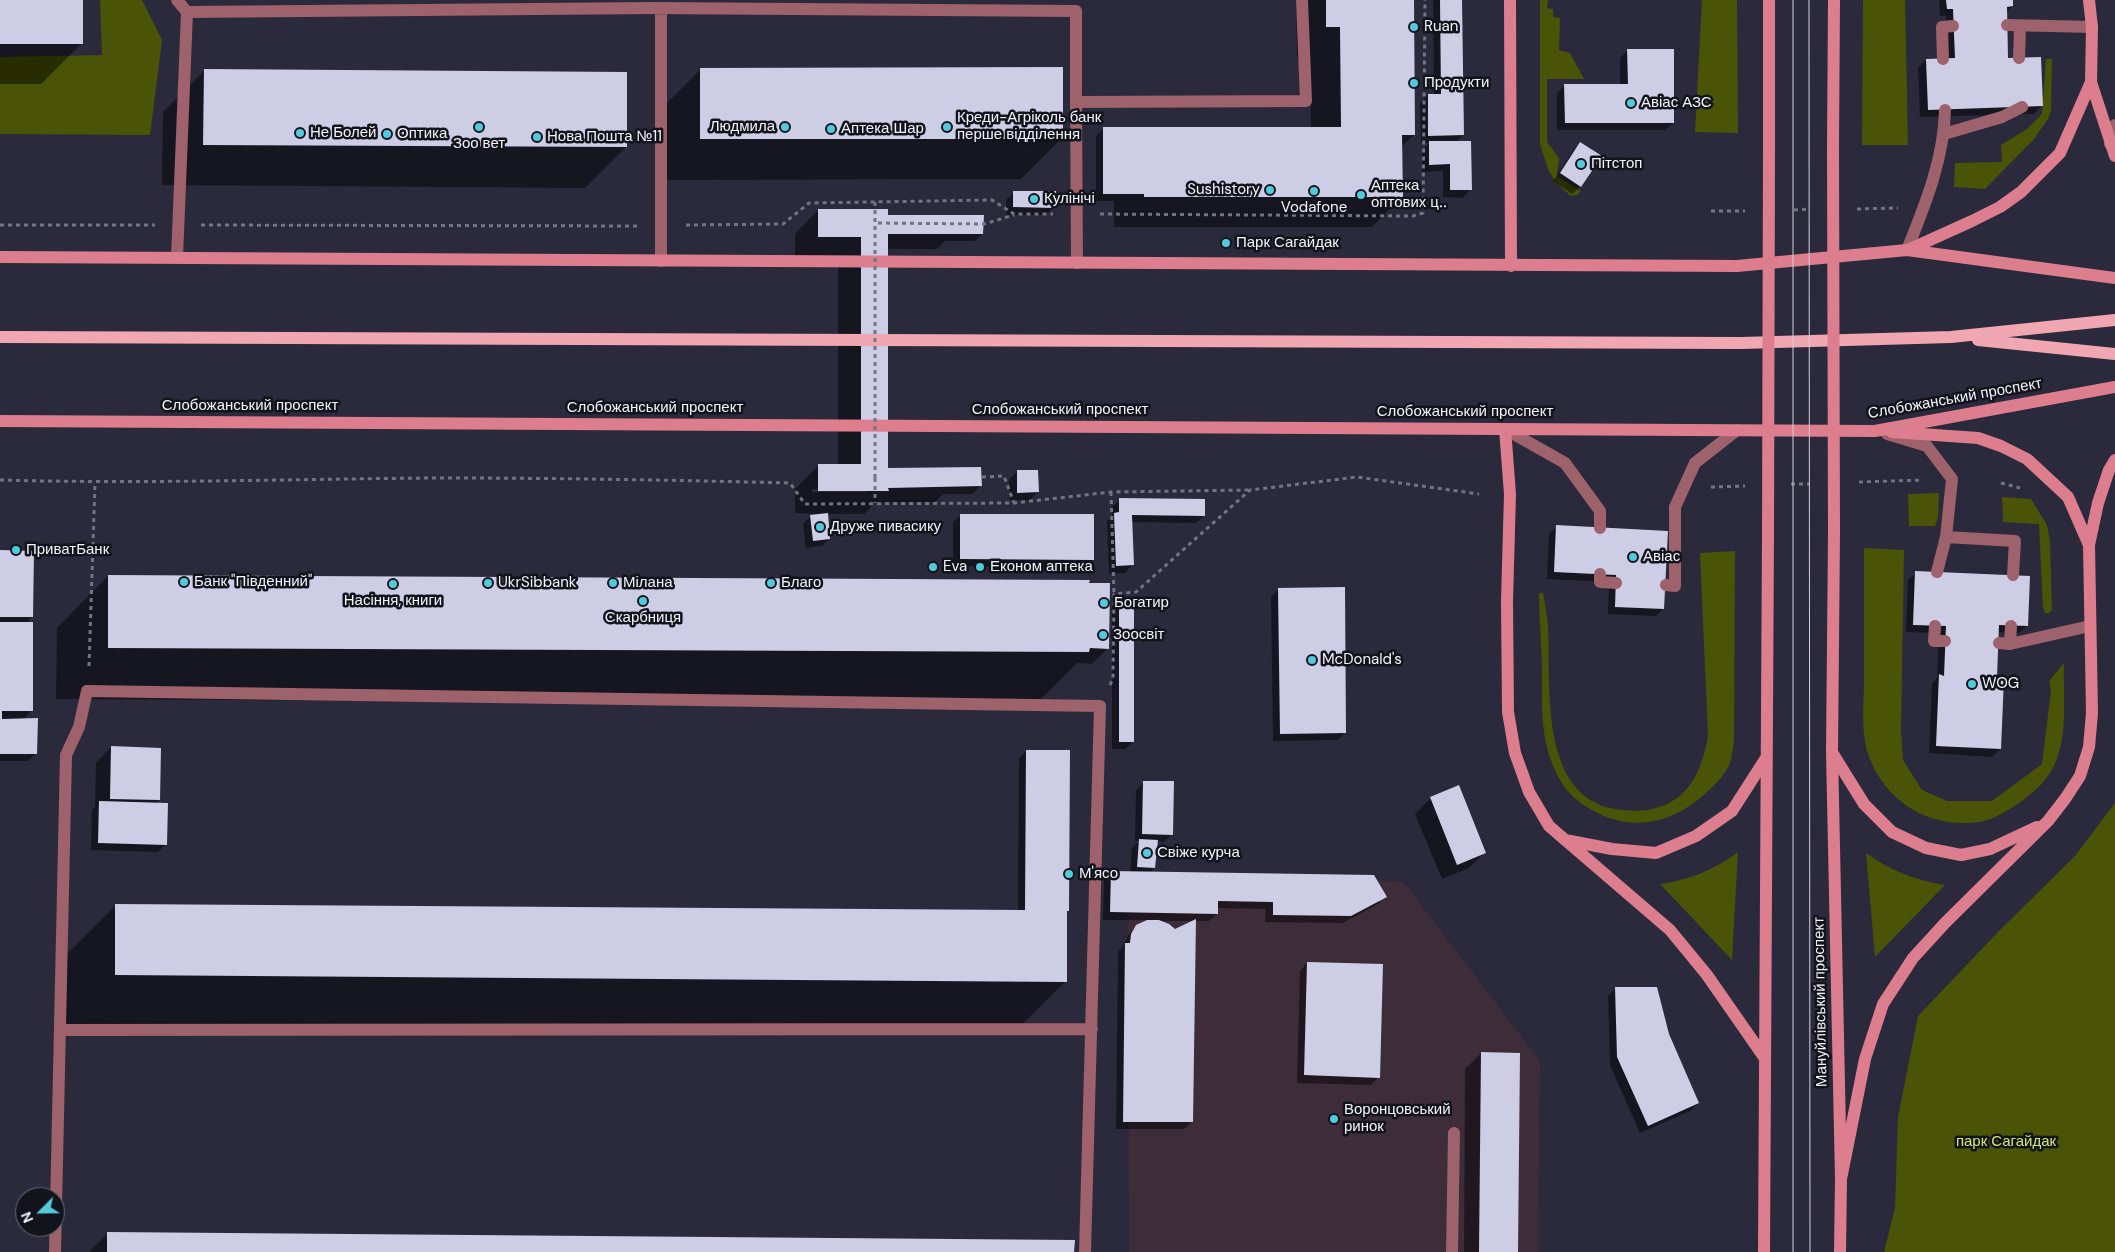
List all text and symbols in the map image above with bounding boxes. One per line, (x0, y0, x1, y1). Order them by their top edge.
place label: Ruan (1424, 18, 1458, 36)
marker: Ruan (1408, 21, 1420, 33)
place label: Продукти (1424, 74, 1489, 92)
marker: Продукти (1408, 77, 1420, 89)
place label: Авіас АЗС (1641, 94, 1712, 112)
marker: Авіас АЗС (1625, 97, 1637, 109)
place label: Креди-Агріколь банк перше відділення (957, 109, 1101, 144)
place label: Людмила (710, 118, 775, 136)
place label: Аптека Шар (841, 120, 924, 138)
marker: Зоо вет (473, 121, 485, 133)
marker: Людмила (779, 121, 791, 133)
marker: Креди-Агріколь банк перше відділення (941, 121, 953, 133)
marker: Аптека Шар (825, 123, 837, 135)
place label: Не Болей (310, 124, 376, 142)
place label: Оптика (397, 125, 447, 143)
marker: Не Болей (294, 127, 306, 139)
marker: Оптика (381, 128, 393, 140)
place label: Нова Пошта №11 (547, 128, 662, 146)
marker: Нова Пошта №11 (531, 131, 543, 143)
place label: Зоо вет (453, 135, 505, 153)
place label: Пітстоп (1591, 155, 1642, 173)
marker: Пітстоп (1575, 158, 1587, 170)
place label: Аптека оптових ц‥ (1371, 177, 1447, 212)
place label: Sushistory (1187, 181, 1260, 199)
marker: Sushistory (1264, 184, 1276, 196)
marker: Vodafone (1308, 185, 1320, 197)
marker: Аптека оптових ц‥ (1355, 189, 1367, 201)
place label: Кулінічі (1044, 190, 1095, 208)
marker: Кулінічі (1028, 193, 1040, 205)
place label: Vodafone (1281, 199, 1347, 217)
place label: Парк Сагайдак (1236, 234, 1339, 252)
marker: Парк Сагайдак (1220, 237, 1232, 249)
street label: Слобожанський проспект (1867, 375, 2043, 423)
street label: Слобожанський проспект (162, 397, 338, 415)
street label: Слобожанський проспект (567, 399, 743, 417)
street label: Слобожанський проспект (972, 401, 1148, 419)
street label: Слобожанський проспект (1377, 403, 1553, 421)
place label: Друже пивасику (830, 518, 941, 536)
marker: Друже пивасику (814, 521, 826, 533)
place label: ПриватБанк (26, 541, 109, 559)
marker: ПриватБанк (10, 544, 22, 556)
place label: Авіас (1643, 548, 1680, 566)
marker: Авіас (1627, 551, 1639, 563)
place label: Eva (943, 558, 967, 576)
place label: Економ аптека (990, 558, 1093, 576)
marker: Eva (927, 561, 939, 573)
marker: Економ аптека (974, 561, 986, 573)
place label: Банк "Пiвденний" (194, 573, 312, 591)
place label: UkrSibbank (498, 574, 576, 592)
place label: Мілана (623, 574, 673, 592)
place label: Благо (781, 574, 821, 592)
marker: Банк "Пiвденний" (178, 576, 190, 588)
marker: UkrSibbank (482, 577, 494, 589)
marker: Мілана (607, 577, 619, 589)
marker: Благо (765, 577, 777, 589)
marker: Насіння, книги (387, 578, 399, 590)
place label: Насіння, книги (344, 592, 442, 610)
place label: Богатир (1114, 594, 1169, 612)
marker: Скарбниця (637, 595, 649, 607)
marker: Богатир (1098, 597, 1110, 609)
place label: Скарбниця (605, 609, 681, 627)
place label: Зоосвіт (1113, 626, 1164, 644)
marker: Зоосвіт (1097, 629, 1109, 641)
place label: McDonald's (1322, 651, 1402, 669)
marker: McDonald's (1306, 654, 1318, 666)
place label: WOG (1982, 675, 2019, 693)
marker: WOG (1966, 678, 1978, 690)
place label: Свіже курча (1157, 844, 1240, 862)
marker: Свіже курча (1141, 847, 1153, 859)
place label: М'ясо (1079, 865, 1118, 883)
marker: М'ясо (1063, 868, 1075, 880)
street label: Мануйлівський проспект (1811, 917, 1831, 1087)
place label: Воронцовський ринок (1344, 1101, 1451, 1136)
marker: Воронцовський ринок (1328, 1113, 1340, 1125)
park label: парк Сагайдак (1956, 1133, 2056, 1151)
north arrow (15, 1187, 65, 1237)
text: N (17, 1209, 37, 1226)

